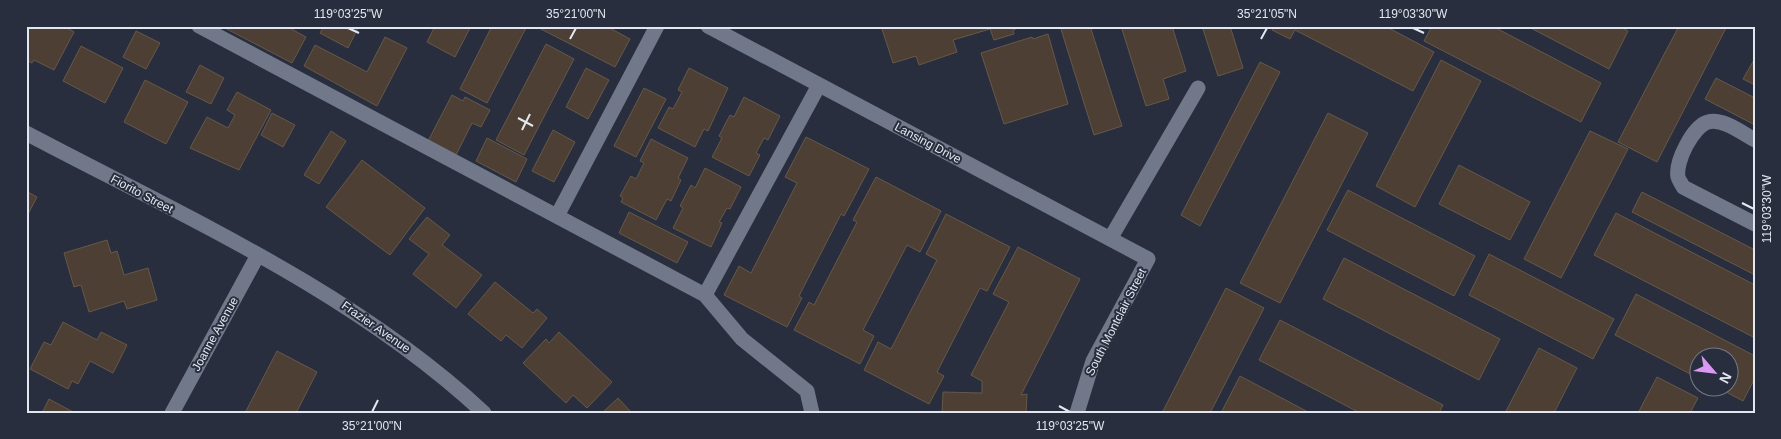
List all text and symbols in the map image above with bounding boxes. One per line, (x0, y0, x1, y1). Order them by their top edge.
text: 119°03'25"W (314, 7, 383, 21)
text: 35°21'00"N (546, 7, 606, 21)
text: 35°21'05"N (1237, 7, 1297, 21)
text: 119°03'30"W (1379, 7, 1448, 21)
street label: Lansing Drive (892, 120, 964, 167)
street label: Fiorito Street (108, 172, 176, 217)
text: 119°03'30"W (1760, 174, 1774, 243)
street label: South Montclair Street (1083, 265, 1149, 378)
street label: Joanne Avenue (189, 294, 241, 373)
street label: Frazier Avenue (339, 298, 413, 356)
north arrow (1688, 346, 1738, 396)
text: N (1716, 370, 1735, 386)
text: 35°21'00"N (342, 419, 402, 433)
text: 119°03'25"W (1036, 419, 1105, 433)

